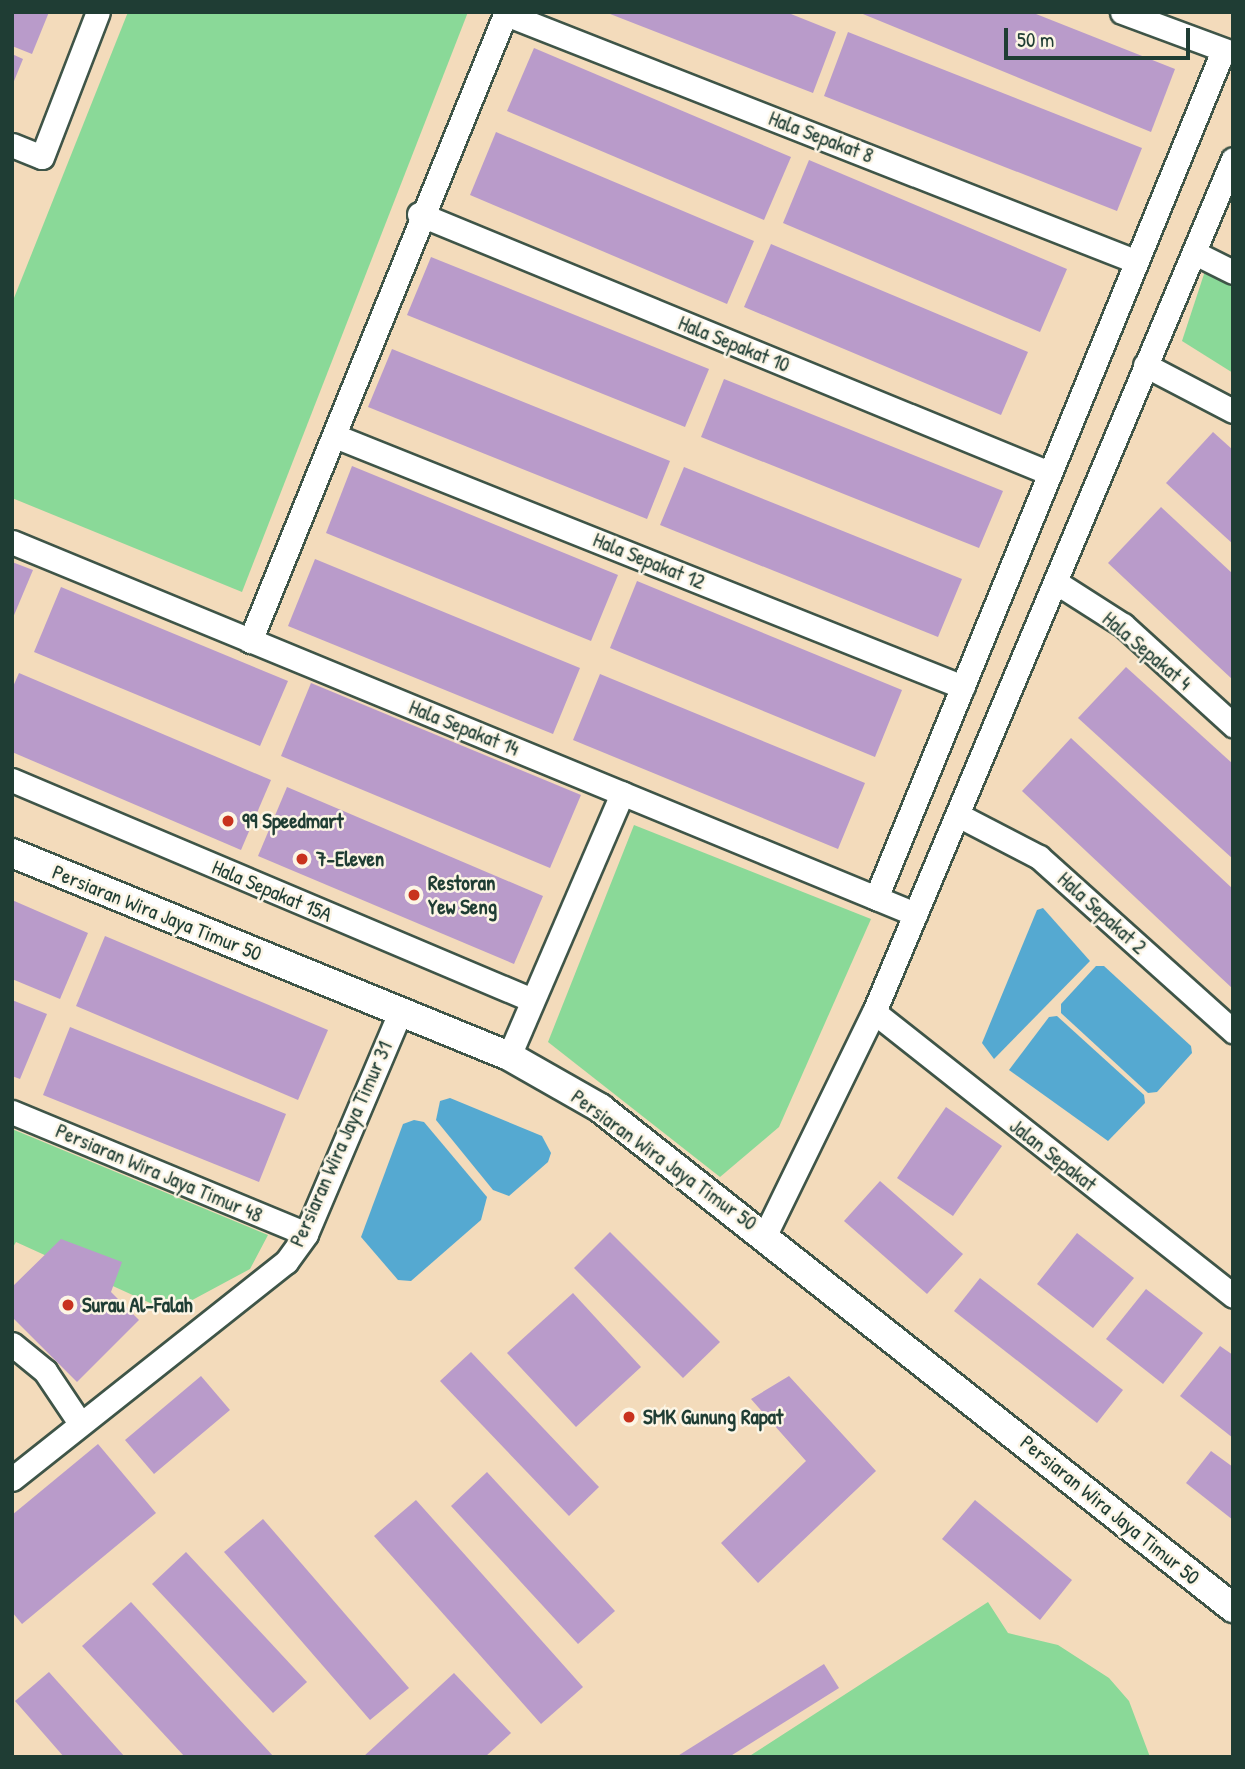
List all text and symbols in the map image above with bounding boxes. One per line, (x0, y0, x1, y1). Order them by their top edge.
scale bar (1007, 14, 1192, 58)
text: 50 m (1017, 25, 1054, 54)
street label: Hala Sepakat 8 (765, 106, 877, 168)
street label: Hala Sepakat 10 (675, 310, 793, 378)
street label: Hala Sepakat 12 (589, 527, 709, 595)
street label: Hala Sepakat 4 (1097, 606, 1197, 696)
street label: Hala Sepakat 14 (405, 695, 523, 761)
place label: 99 Speedmart (242, 808, 344, 834)
marker: 99 Speedmart (220, 813, 236, 829)
place label: 7-Eleven (316, 846, 384, 872)
marker: 7-Eleven (294, 851, 310, 867)
street label: Hala Sepakat 15A (208, 854, 336, 928)
street label: Persiaran Wira Jaya Timur 50 (49, 859, 265, 967)
street label: Hala Sepakat 2 (1052, 867, 1152, 959)
place label: Restoran Yew Seng (428, 870, 497, 920)
marker: Restoran Yew Seng (406, 887, 422, 903)
street label: Persiaran Wira Jaya Timur 31 (284, 1037, 398, 1251)
street label: Persiaran Wira Jaya Timur 50 (566, 1084, 762, 1236)
street label: Jalan Sepakat (1004, 1113, 1102, 1197)
street label: Persiaran Wira Jaya Timur 48 (52, 1118, 266, 1228)
place label: Surau Al-Falah (82, 1292, 193, 1318)
marker: Surau Al-Falah (60, 1297, 76, 1313)
place label: SMK Gunung Rapat (643, 1404, 783, 1430)
marker: SMK Gunung Rapat (621, 1409, 637, 1425)
street label: Persiaran Wira Jaya Timur 50 (1015, 1430, 1205, 1590)

